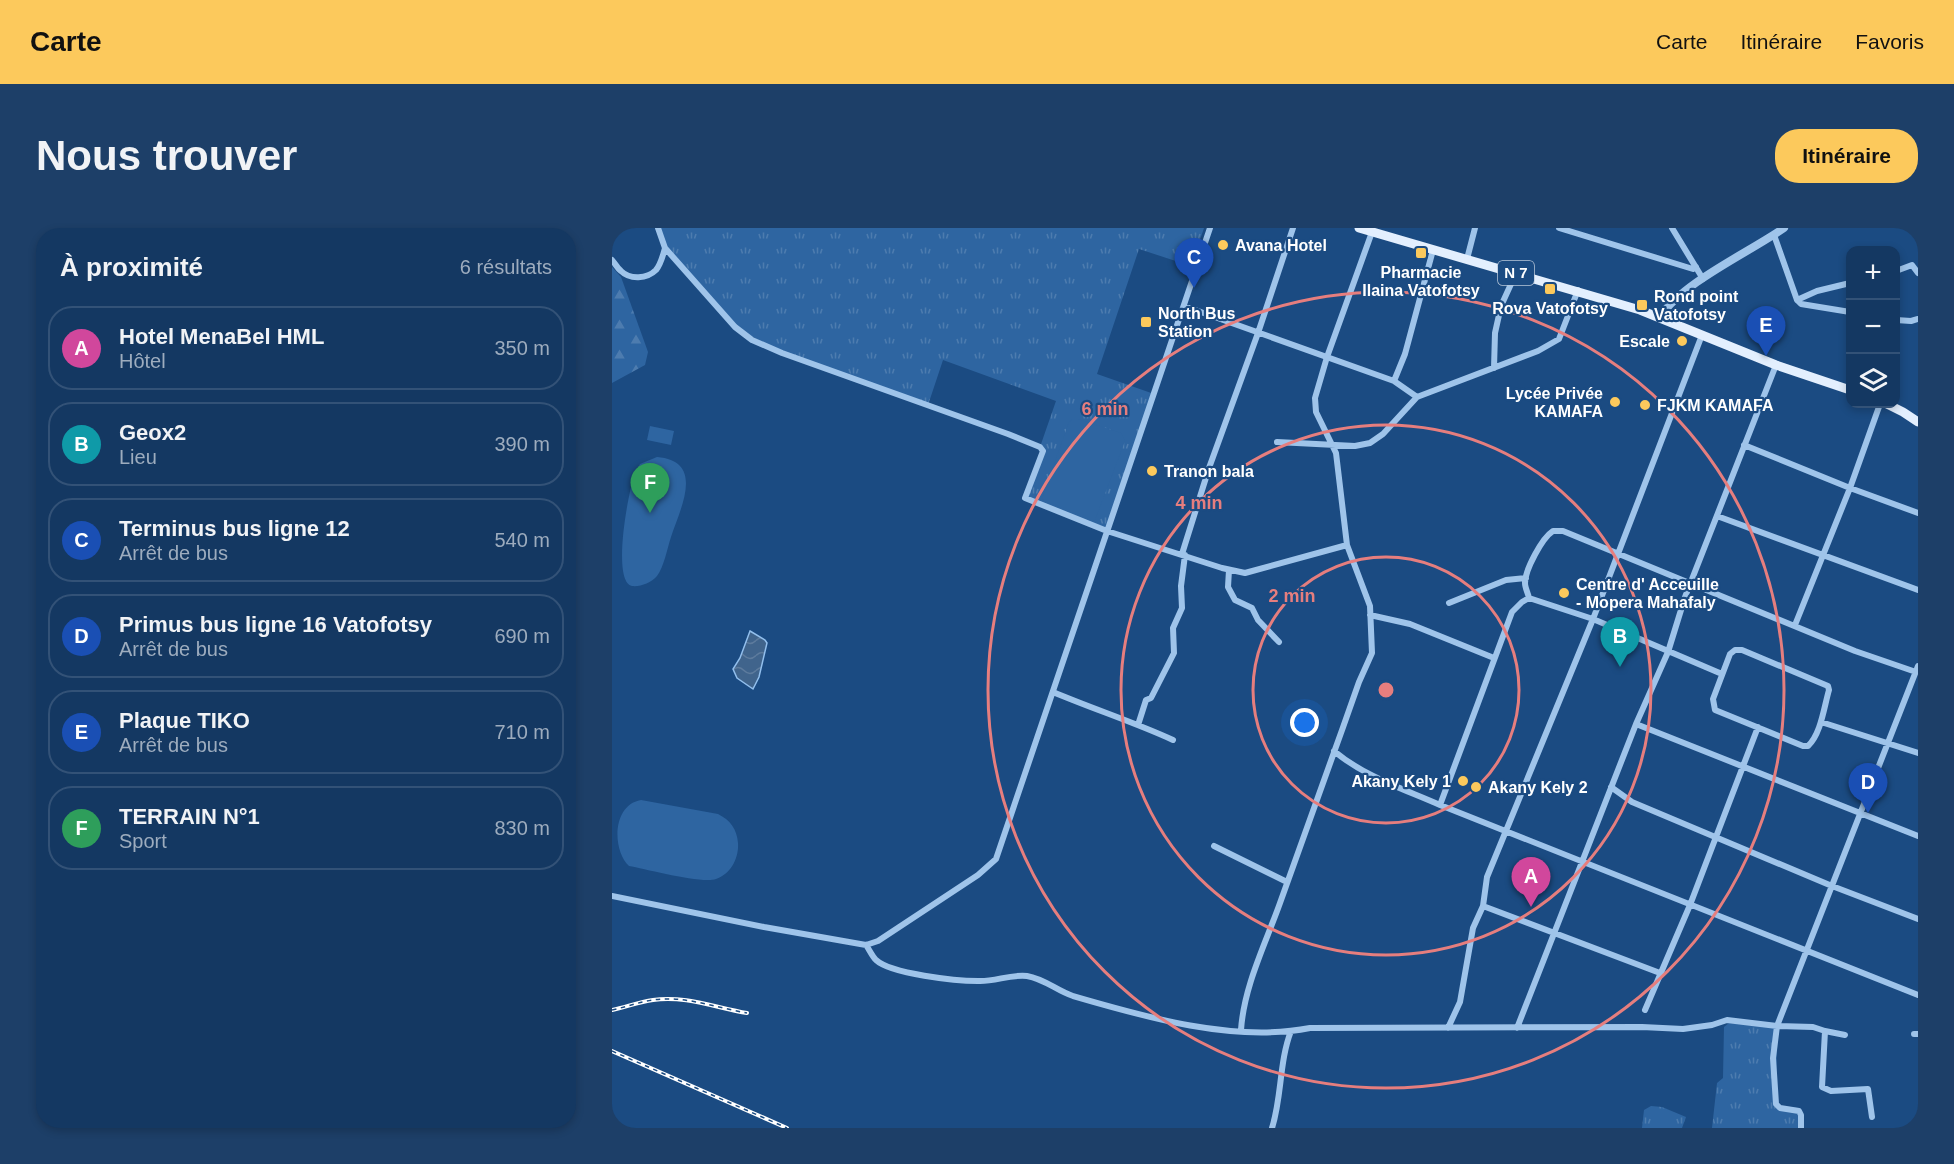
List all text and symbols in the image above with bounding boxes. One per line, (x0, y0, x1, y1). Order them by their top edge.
text: Carte (30, 26, 102, 57)
text: Carte (1656, 30, 1707, 53)
text: Itinéraire (1740, 30, 1822, 53)
text: Favoris (1855, 30, 1924, 53)
button: Itinéraire (1775, 129, 1918, 183)
text: Nous trouver (36, 132, 297, 179)
place label: Avana Hotel (1235, 237, 1327, 254)
pin: C (1174, 238, 1214, 288)
marker: Avana Hotel (1216, 238, 1230, 252)
marker: Pharmacie Ilaina Vatofotsy (1414, 246, 1428, 260)
map controls (1846, 246, 1900, 408)
button: + (1846, 246, 1900, 300)
text: À proximité (60, 252, 203, 282)
text: 6 résultats (460, 256, 552, 278)
road number: N 7 (1498, 261, 1534, 285)
place label: Pharmacie Ilaina Vatofotsy (1362, 264, 1480, 299)
marker: Rova Vatofotsy (1543, 282, 1557, 296)
place label: Rond point Vatofotsy (1654, 288, 1739, 323)
marker: Rond point Vatofotsy (1635, 298, 1649, 312)
place label: Rova Vatofotsy (1492, 300, 1608, 317)
button: − (1846, 300, 1900, 354)
place label: North Bus Station (1158, 305, 1235, 340)
pin: E (1746, 306, 1786, 356)
marker: North Bus Station (1139, 315, 1153, 329)
text: Hotel MenaBel HML (119, 324, 324, 349)
place label: Escale (1619, 333, 1670, 350)
marker: Escale (1675, 334, 1689, 348)
text: A (74, 337, 89, 359)
text: 350 m (494, 337, 550, 359)
text: Hôtel (119, 350, 166, 372)
button: layers (1846, 354, 1900, 408)
place label: Lycée Privée KAMAFA (1506, 385, 1603, 420)
marker: Lycée Privée KAMAFA (1608, 395, 1622, 409)
place label: FJKM KAMAFA (1657, 397, 1774, 414)
marker: FJKM KAMAFA (1638, 398, 1652, 412)
text: 6 min (1081, 399, 1129, 419)
text: Geox2 (119, 420, 186, 445)
text: B (74, 433, 89, 455)
text: 390 m (494, 433, 550, 455)
text: Lieu (119, 446, 157, 468)
place label: Tranon bala (1164, 463, 1254, 480)
pin: F (630, 464, 669, 513)
marker: Tranon bala (1145, 464, 1159, 478)
text: 4 min (1175, 493, 1223, 513)
text: Terminus bus ligne 12 (119, 516, 350, 541)
text: C (74, 529, 89, 551)
text: 540 m (494, 529, 550, 551)
text: Arrêt de bus (119, 542, 228, 564)
place label: Centre d' Acceuille - Mopera Mahafaly (1576, 576, 1719, 611)
text: 2 min (1268, 586, 1316, 606)
marker: Centre d' Acceuille - Mopera Mahafaly (1557, 586, 1571, 600)
text: Primus bus ligne 16 Vatofotsy (119, 612, 432, 637)
pin: B (1600, 618, 1640, 667)
text: D (74, 625, 89, 647)
text: 690 m (494, 625, 550, 647)
text: Arrêt de bus (119, 638, 228, 660)
centre of rings (1376, 680, 1396, 700)
text: Plaque TIKO (119, 708, 250, 733)
your location (1290, 708, 1319, 737)
text: E (75, 721, 88, 743)
text: 710 m (494, 721, 550, 743)
text: Arrêt de bus (119, 734, 228, 756)
pin: D (1848, 764, 1888, 813)
place label: Akany Kely 1 (1351, 773, 1451, 790)
marker: Akany Kely 1 (1456, 774, 1470, 788)
place label: Akany Kely 2 (1488, 779, 1588, 796)
marker: Akany Kely 2 (1469, 780, 1483, 794)
text: TERRAIN N°1 (119, 804, 260, 829)
text: F (75, 817, 88, 839)
text: 830 m (494, 817, 550, 839)
text: Sport (119, 830, 167, 852)
pin: A (1512, 858, 1550, 907)

